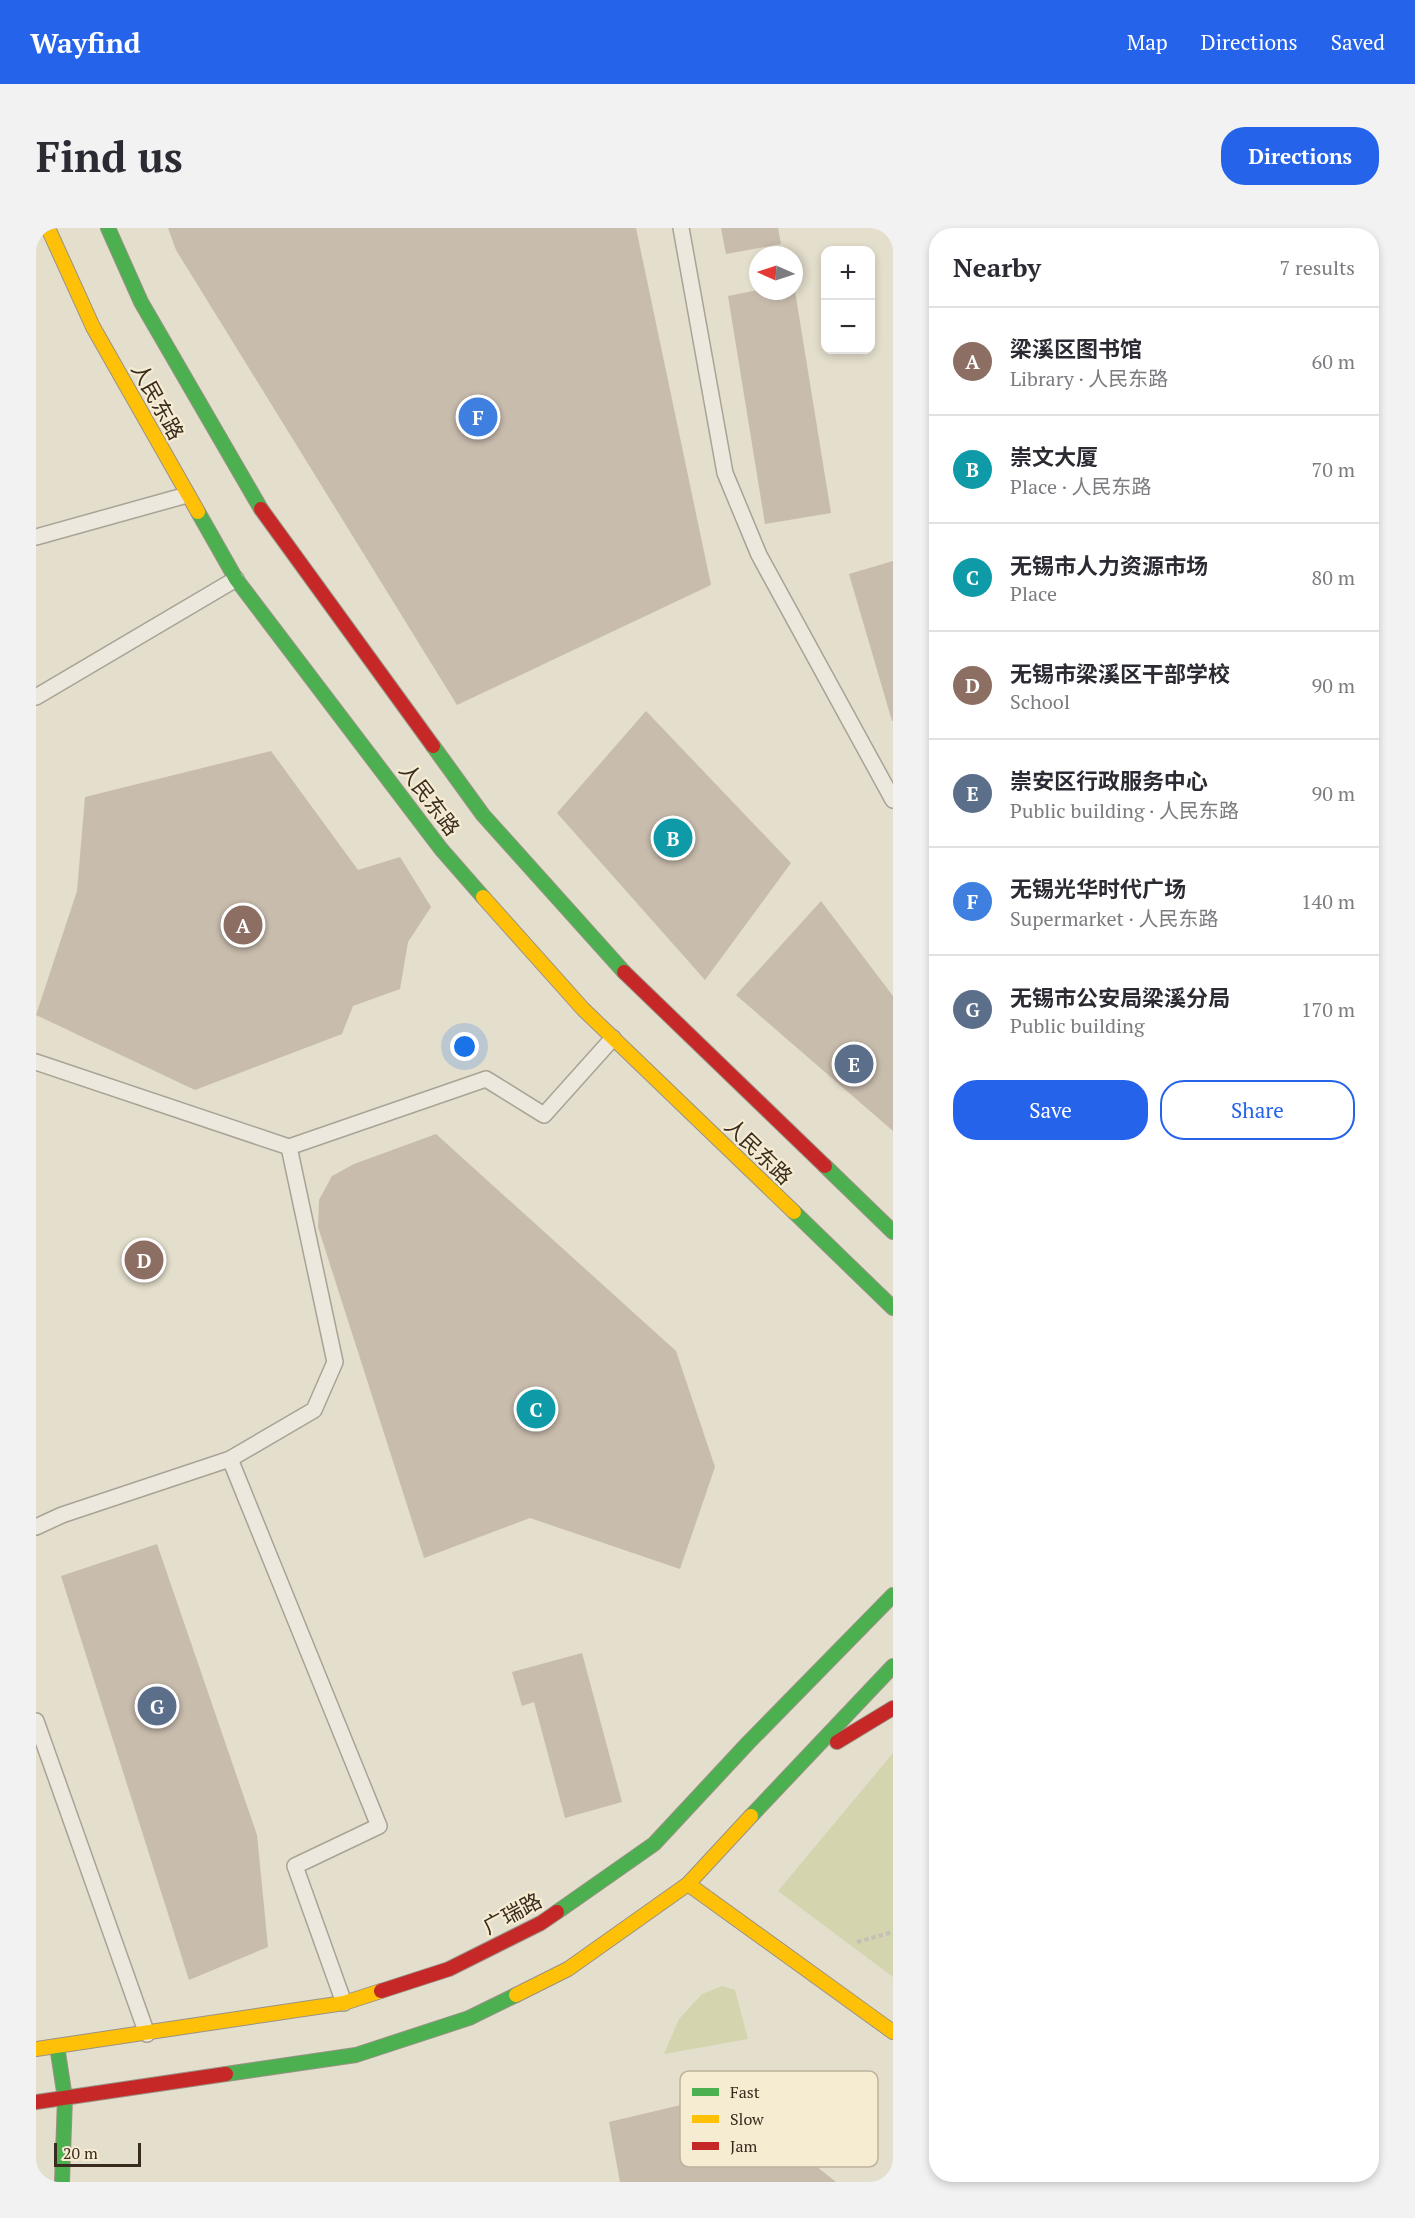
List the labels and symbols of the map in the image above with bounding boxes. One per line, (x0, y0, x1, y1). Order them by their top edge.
north arrow (749, 246, 803, 300)
street label: 人民东路 (125, 357, 191, 445)
pin: F (458, 394, 498, 440)
street label: 人民东路 (394, 757, 466, 841)
pin: B (654, 816, 692, 860)
pin: A (224, 902, 262, 948)
your location (450, 1032, 479, 1061)
pin: E (834, 1042, 874, 1086)
street label: 人民东路 (719, 1112, 799, 1190)
pin: D (124, 1238, 164, 1282)
pin: C (516, 1386, 556, 1432)
pin: G (138, 1684, 176, 1728)
street label: 广瑞路 (478, 1886, 546, 1940)
legend (680, 2071, 878, 2167)
text: Fast (730, 2081, 760, 2103)
text: Slow (730, 2108, 764, 2130)
text: Jam (730, 2135, 758, 2157)
scale bar (54, 2140, 141, 2168)

